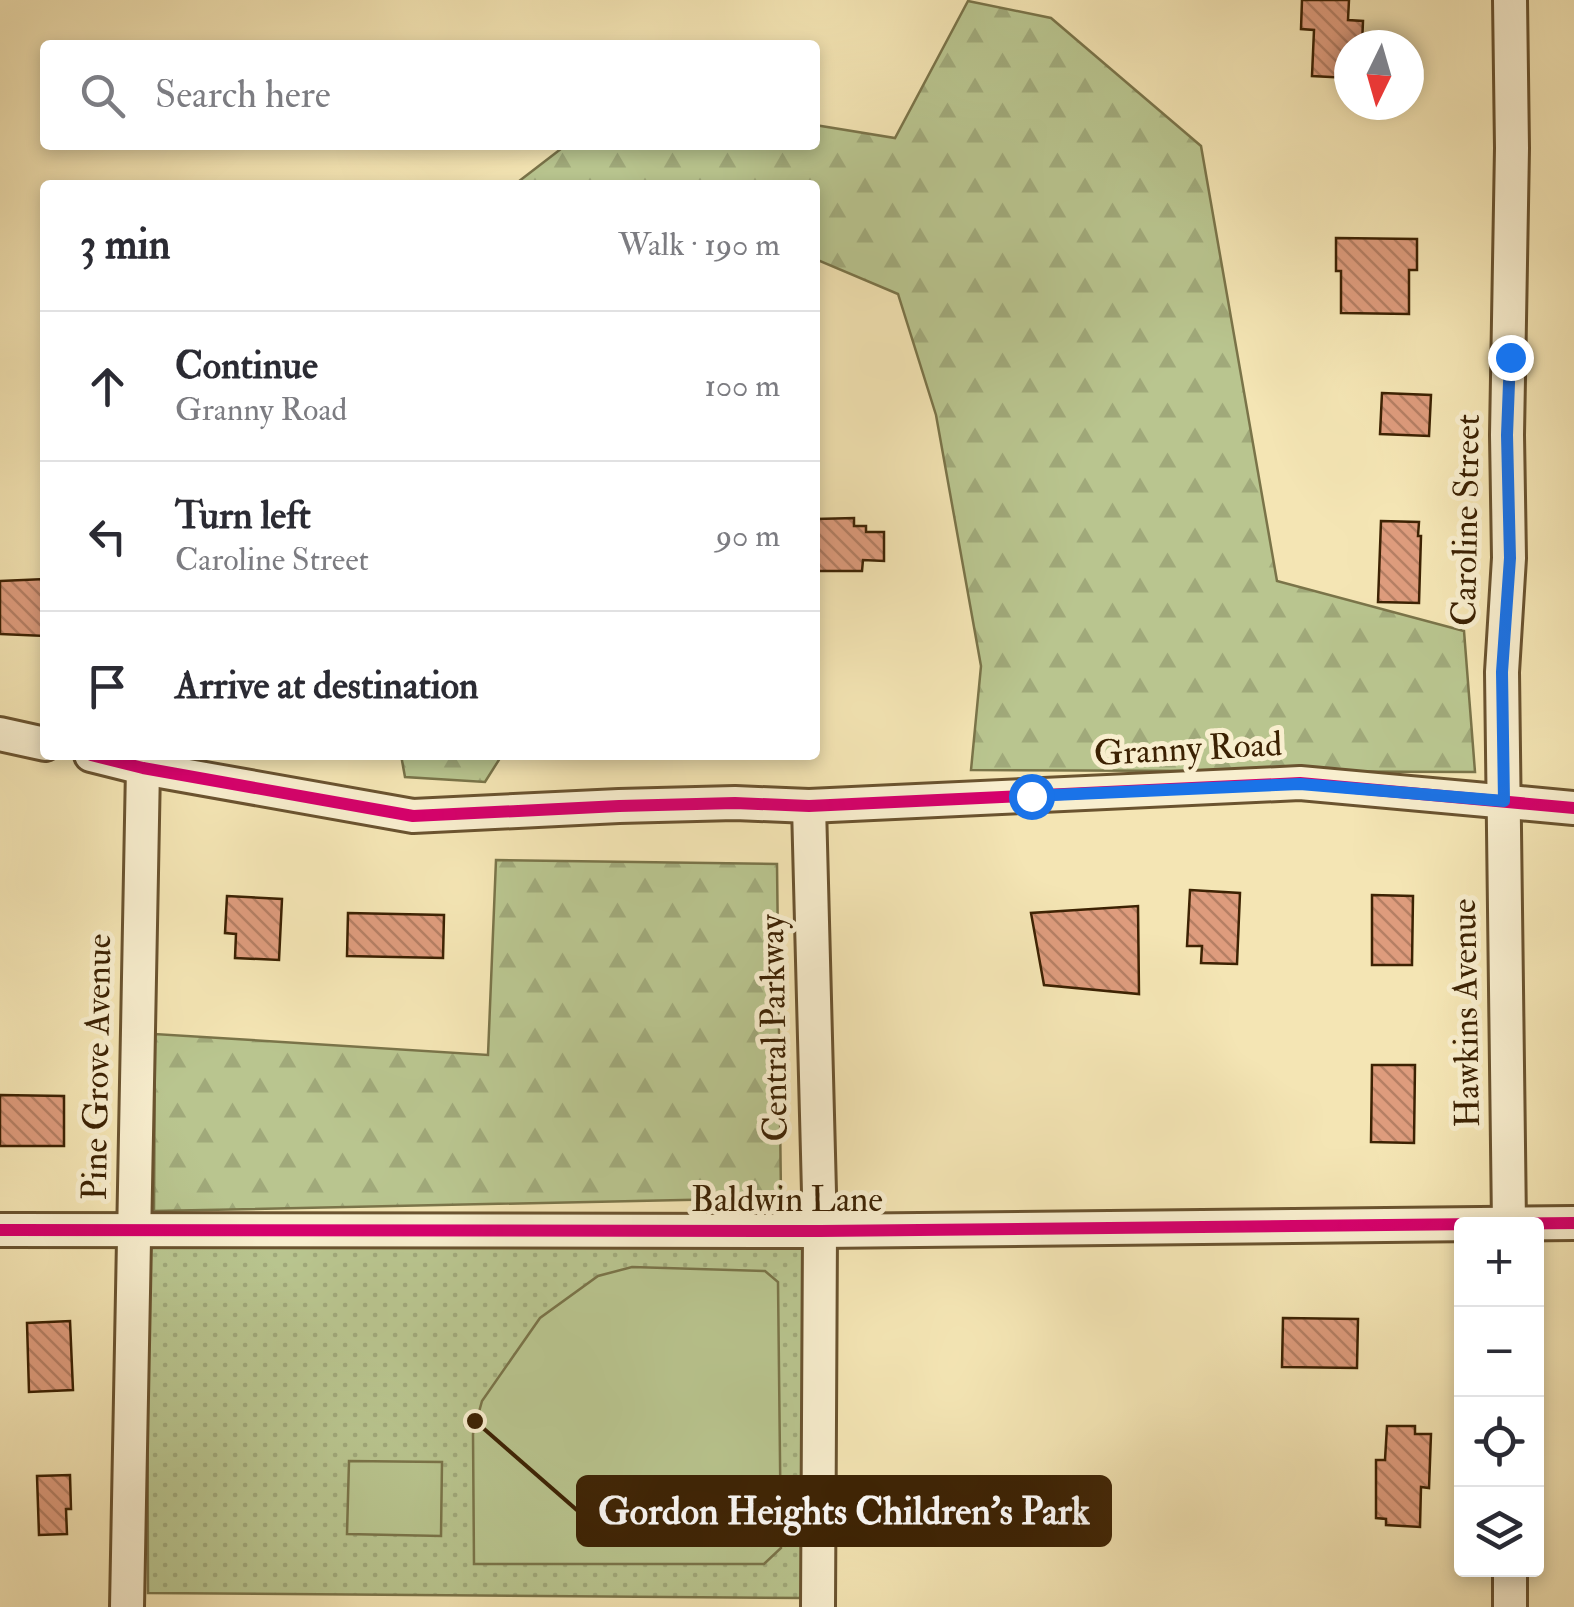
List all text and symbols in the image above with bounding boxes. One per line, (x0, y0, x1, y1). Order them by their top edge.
north arrow (1334, 30, 1424, 120)
search box (40, 40, 820, 150)
icon: search (75, 68, 130, 123)
text: Search here (155, 71, 331, 119)
text: 3 min (80, 219, 170, 271)
text: Walk · 190 m (618, 225, 780, 265)
route end (1488, 335, 1534, 381)
text: Continue (175, 342, 318, 390)
icon: ahead (80, 359, 135, 414)
text: 100 m (704, 366, 780, 406)
text: Granny Road (175, 390, 347, 430)
street label: Caroline Street (1442, 414, 1490, 626)
text: Turn left (175, 492, 311, 540)
icon: left (80, 509, 135, 564)
text: 90 m (716, 516, 780, 556)
text: Caroline Street (175, 540, 369, 580)
icon: arrive (80, 659, 135, 714)
text: Arrive at destination (175, 662, 479, 710)
street label: Granny Road (1093, 722, 1283, 776)
route start (1009, 774, 1055, 820)
street label: Hawkins Avenue (1442, 898, 1490, 1128)
street label: Central Parkway (750, 913, 798, 1142)
street label: Pine Grove Avenue (73, 933, 121, 1201)
street label: Baldwin Lane (691, 1178, 883, 1222)
map controls (1454, 1217, 1544, 1577)
button: + (1454, 1217, 1544, 1307)
button: − (1454, 1307, 1544, 1397)
button: locate (1454, 1397, 1544, 1487)
callout: Gordon Heights Children's Park (578, 1477, 1110, 1545)
button: layers (1454, 1487, 1544, 1577)
text: Gordon Heights Children's Park (598, 1488, 1091, 1536)

